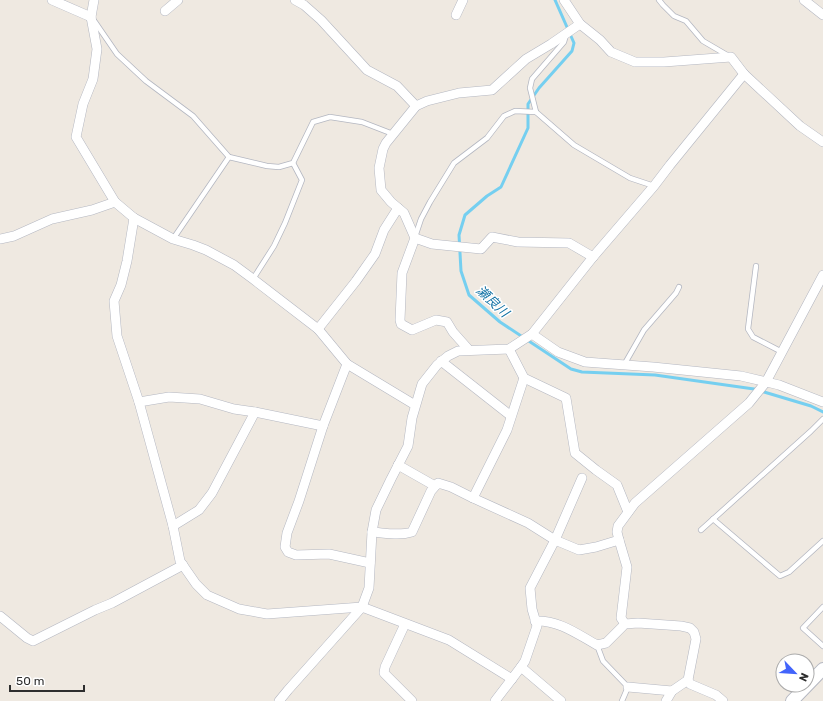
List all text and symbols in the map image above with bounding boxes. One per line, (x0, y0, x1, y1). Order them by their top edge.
water label: 瀬良川 (473, 283, 513, 322)
north arrow (775, 653, 815, 693)
scale bar (10, 667, 84, 693)
text: N (796, 671, 811, 683)
text: 50 m (16, 674, 44, 688)

